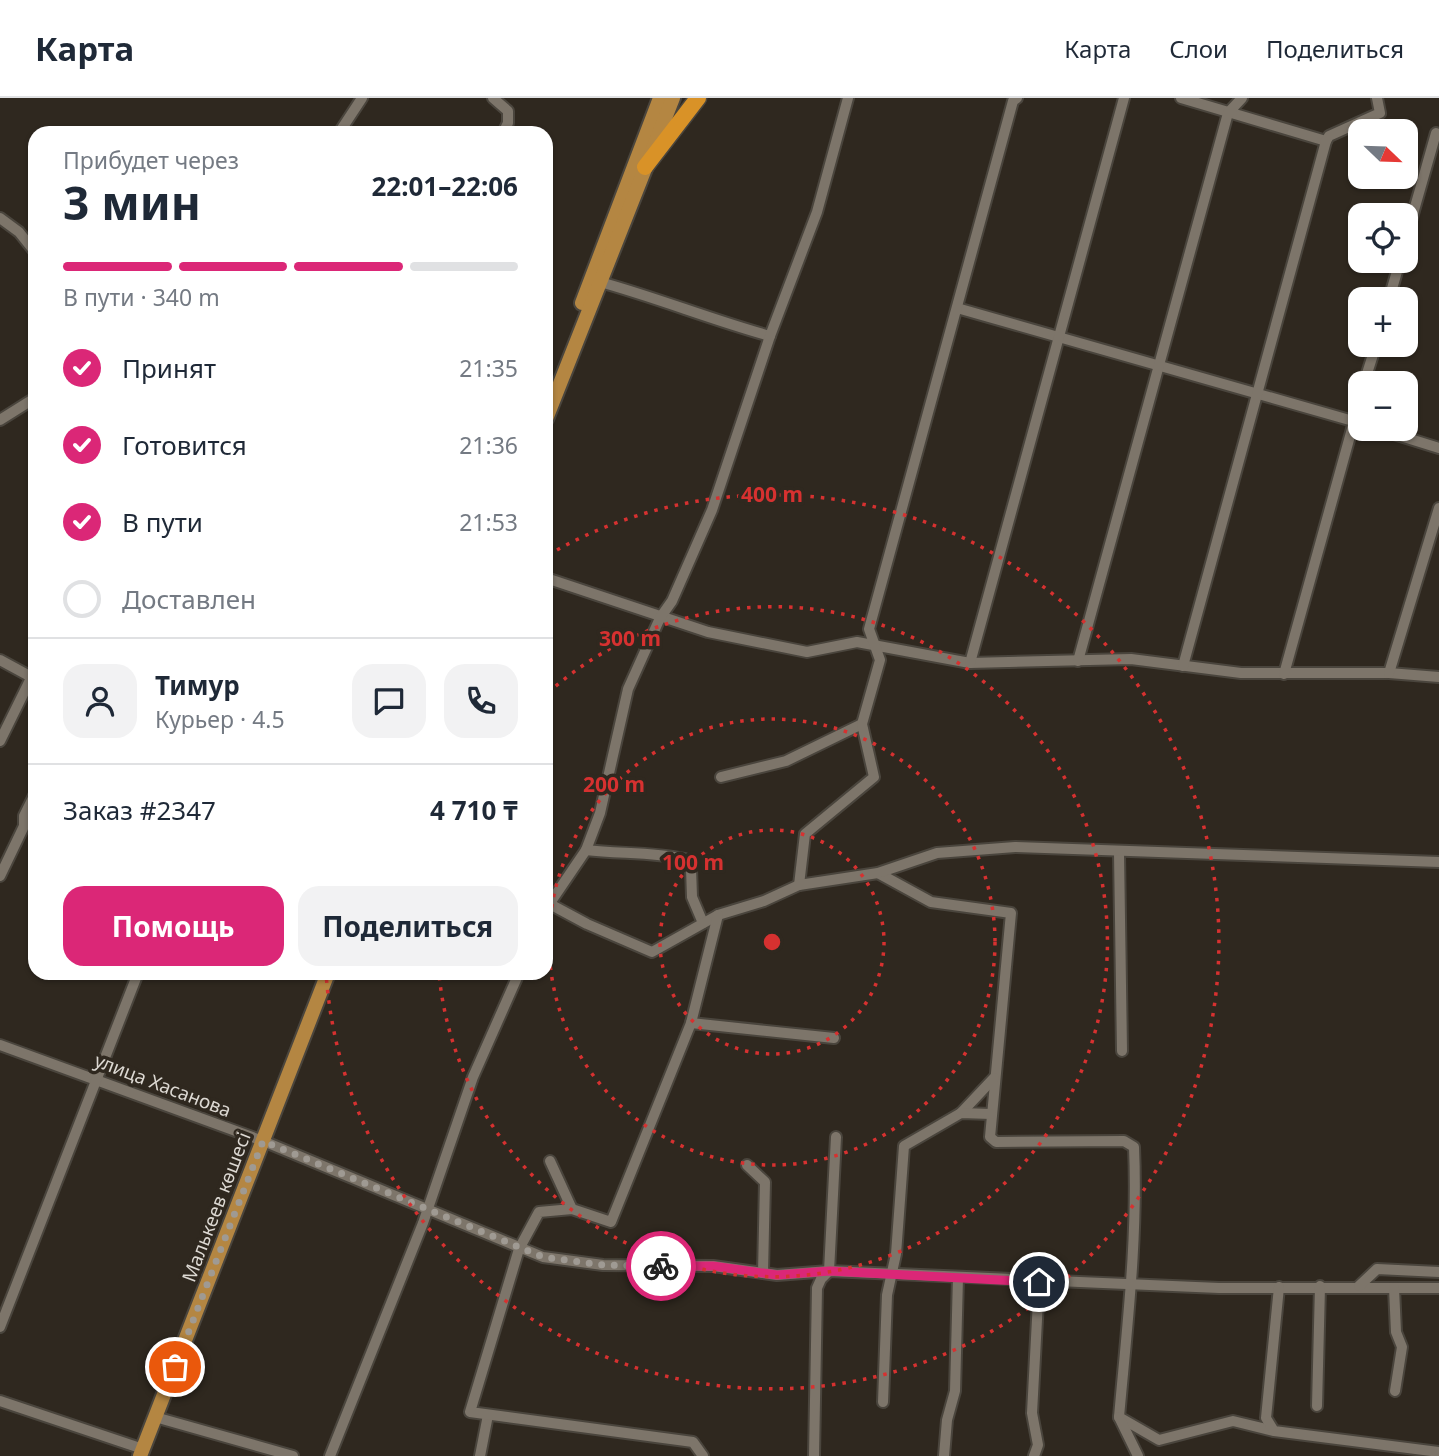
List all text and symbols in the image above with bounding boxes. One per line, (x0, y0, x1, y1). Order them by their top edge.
text: Карта (35, 26, 134, 71)
text: Карта (1064, 32, 1131, 65)
text: Слои (1169, 32, 1228, 65)
text: Поделиться (1266, 32, 1404, 65)
north arrow (1348, 119, 1418, 189)
map controls (1348, 119, 1418, 441)
text: Прибудет через (63, 144, 239, 176)
text: 22:01–22:06 (371, 168, 518, 204)
text: 3 мин (63, 171, 201, 233)
button: locate (1348, 203, 1418, 273)
text: В пути · 340 m (63, 281, 220, 313)
button: + (1348, 287, 1418, 357)
icon: check (63, 349, 101, 387)
text: Принят (122, 350, 216, 386)
text: 21:35 (459, 352, 518, 384)
button: − (1348, 371, 1418, 441)
icon: check (63, 426, 101, 464)
text: Готовится (122, 427, 247, 463)
text: 21:36 (459, 429, 518, 461)
text: 400 m (741, 480, 803, 508)
icon: check (63, 503, 101, 541)
text: В пути (122, 504, 203, 540)
text: 21:53 (459, 506, 518, 538)
text: Доставлен (122, 581, 256, 617)
text: 300 m (599, 624, 661, 652)
button: person (63, 664, 137, 738)
button: chat (352, 664, 426, 738)
button: phone (444, 664, 518, 738)
text: Тимур (155, 667, 240, 703)
text: Курьер · 4.5 (155, 703, 285, 735)
text: 200 m (583, 770, 645, 798)
text: Заказ #2347 (63, 792, 216, 828)
text: 4 710 ₸ (430, 792, 518, 828)
text: 100 m (662, 848, 724, 876)
button: Помощь (63, 886, 284, 966)
button: Поделиться (298, 886, 518, 966)
centre of rings (760, 930, 784, 954)
street label: улица Хасанова (91, 1047, 235, 1123)
street label: Малькеев көшесі (175, 1128, 257, 1286)
courier (626, 1231, 696, 1301)
icon: bike (642, 1247, 680, 1285)
pin (1009, 1252, 1069, 1312)
icon: home (1020, 1263, 1058, 1301)
pin (145, 1337, 205, 1397)
icon: bag (156, 1348, 194, 1386)

